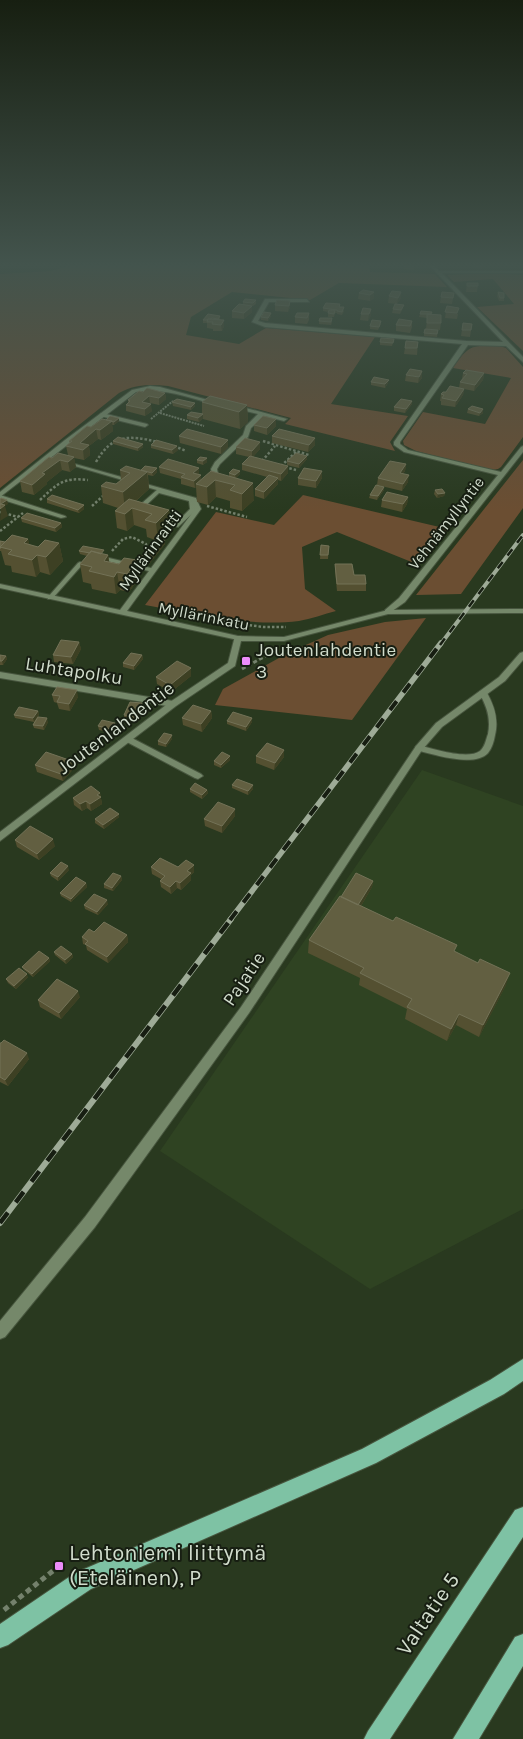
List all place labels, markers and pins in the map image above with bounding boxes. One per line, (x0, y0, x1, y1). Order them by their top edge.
place label: Joutenlahdentie 3 (256, 639, 396, 683)
marker: Joutenlahdentie 3 (240, 655, 252, 667)
place label: Lehtoniemi liittymä (Eteläinen), P (69, 1540, 266, 1591)
marker: Lehtoniemi liittymä (Eteläinen), P (53, 1560, 65, 1572)

